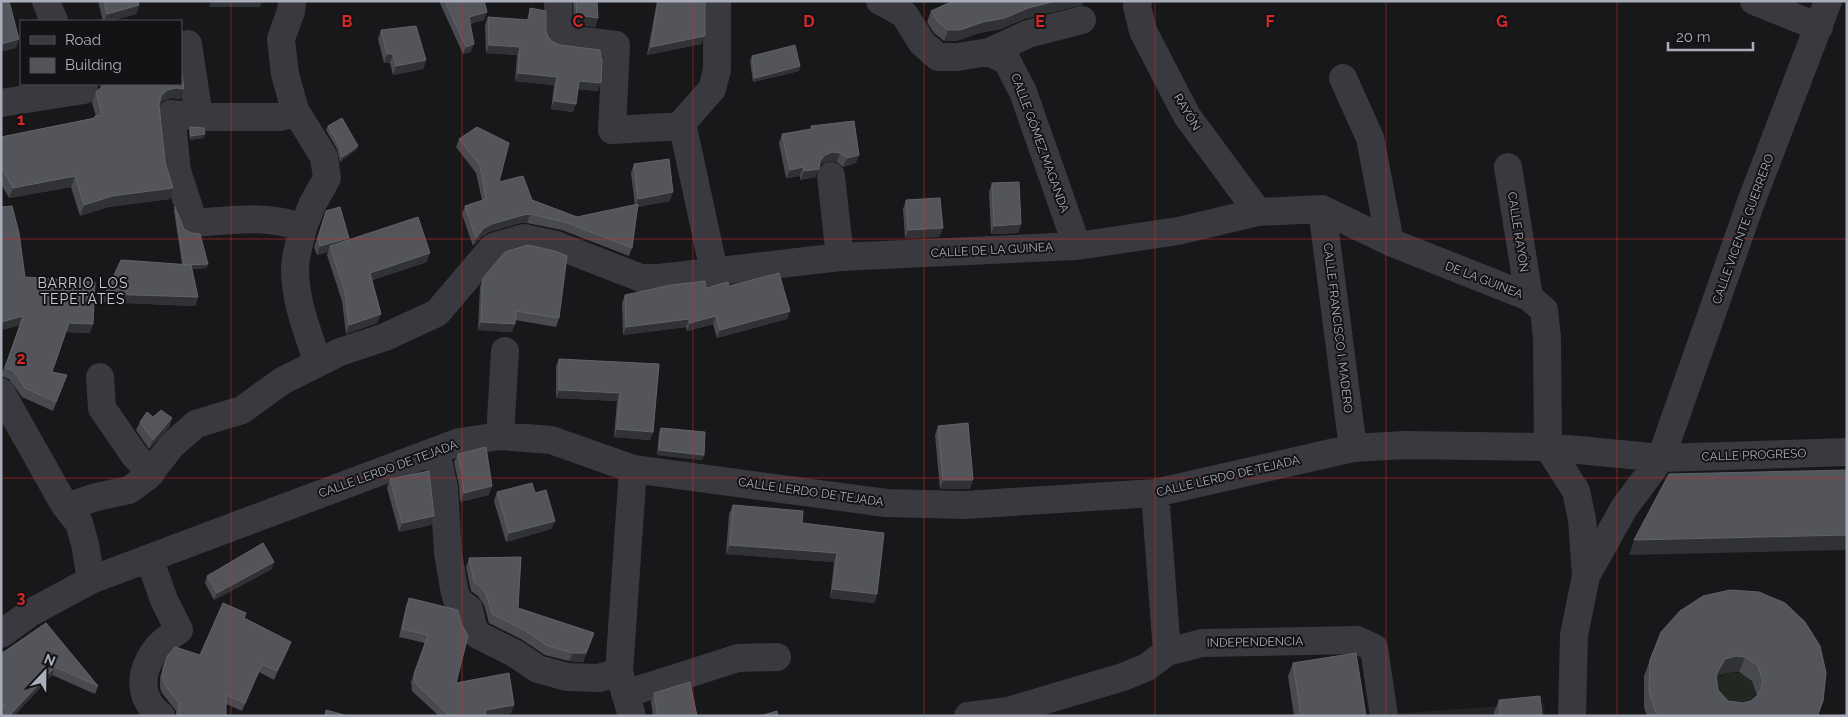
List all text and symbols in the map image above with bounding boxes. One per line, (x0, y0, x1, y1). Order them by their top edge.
text: B (342, 12, 353, 31)
text: C (573, 12, 584, 31)
text: D (803, 12, 815, 31)
text: E (1035, 12, 1045, 31)
text: F (1265, 12, 1275, 31)
text: G (1496, 12, 1508, 31)
legend (20, 20, 182, 85)
scale bar (1668, 20, 1753, 52)
text: 20 m (1676, 28, 1711, 46)
text: Road (65, 31, 101, 49)
text: Building (65, 56, 122, 74)
street label: CALLE GÓMEZ MAGANDA (1008, 71, 1072, 215)
street label: RAYÓN (1171, 91, 1203, 133)
text: 1 (17, 110, 25, 129)
street label: CALLE VICENTE GUERRERO (1709, 152, 1777, 306)
street label: CALLE RAYÓN (1505, 191, 1531, 273)
street label: CALLE DE LA GUINEA (930, 240, 1054, 260)
street label: CALLE FRANCISCO I. MADERO (1321, 242, 1355, 414)
street label: DE LA GUINEA (1443, 259, 1525, 301)
district label: BARRIO LOS TEPETATES (37, 275, 129, 307)
text: 2 (16, 349, 26, 368)
street label: CALLE LERDO DE TEJADA (317, 437, 459, 501)
street label: CALLE PROGRESO (1701, 446, 1807, 464)
street label: CALLE LERDO DE TEJADA (1155, 453, 1301, 499)
street label: CALLE LERDO DE TEJADA (737, 475, 885, 509)
text: 3 (17, 588, 26, 607)
street label: INDEPENDENCIA (1207, 634, 1303, 650)
north arrow (20, 647, 70, 697)
text: N (42, 651, 58, 669)

